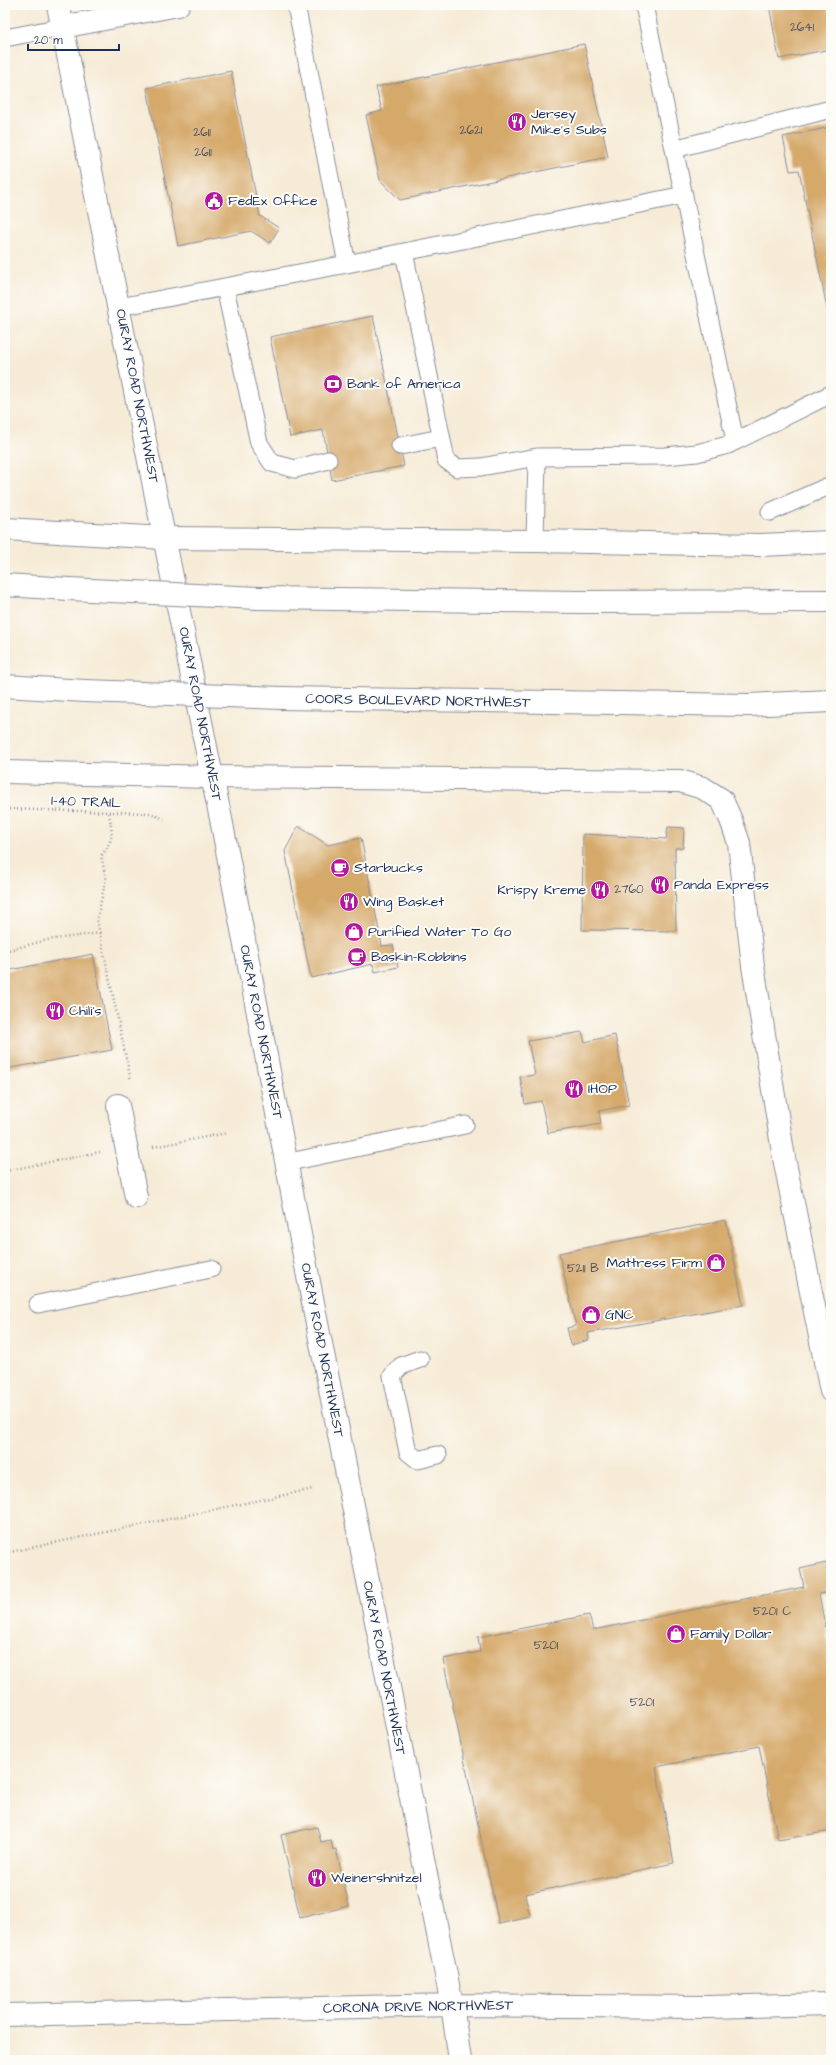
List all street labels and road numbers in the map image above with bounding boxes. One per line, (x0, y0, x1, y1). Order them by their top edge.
street label: OURAY ROAD NORTHWEST (110, 307, 164, 485)
street label: OURAY ROAD NORTHWEST (173, 625, 227, 803)
street label: COORS BOULEVARD NORTHWEST (305, 689, 531, 713)
street label: I-40 TRAIL (51, 791, 122, 813)
street label: OURAY ROAD NORTHWEST (234, 943, 288, 1121)
street label: OURAY ROAD NORTHWEST (295, 1261, 349, 1439)
street label: OURAY ROAD NORTHWEST (357, 1579, 411, 1757)
street label: CORONA DRIVE NORTHWEST (323, 1995, 514, 2019)

